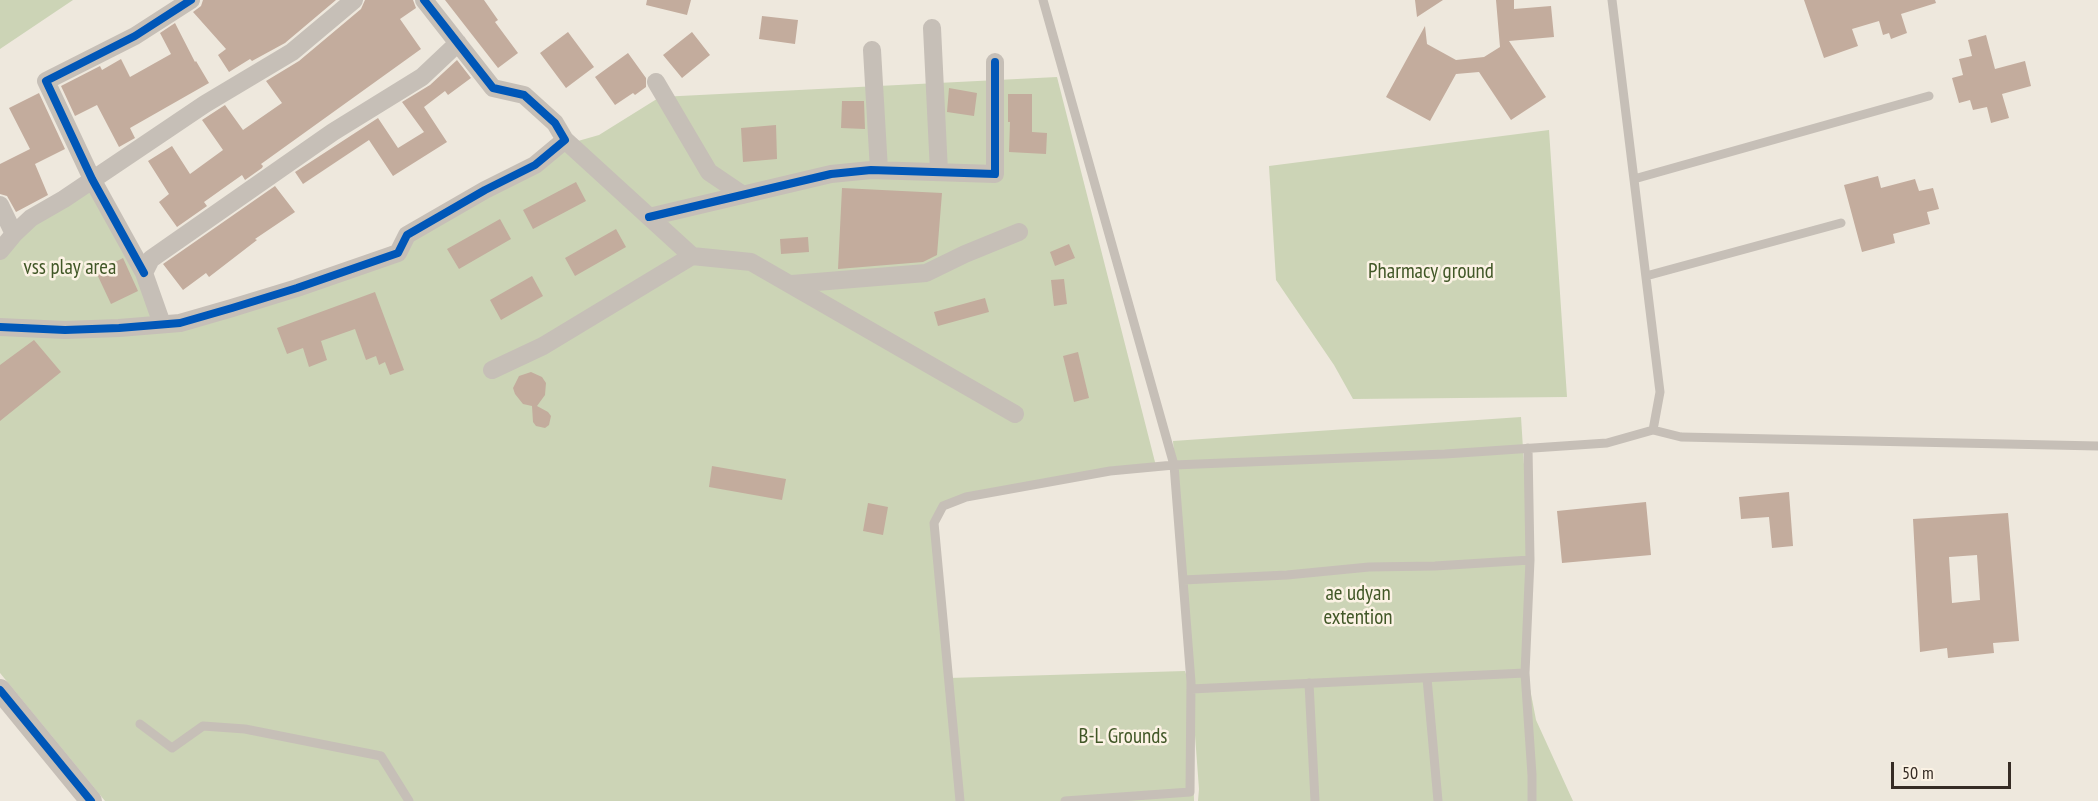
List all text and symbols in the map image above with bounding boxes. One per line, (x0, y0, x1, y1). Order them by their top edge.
park label: vss play area (24, 255, 116, 281)
park label: Pharmacy ground (1368, 259, 1494, 285)
park label: ae udyan extention (1323, 581, 1393, 631)
park label: B-L Grounds (1079, 724, 1167, 750)
scale bar (1894, 750, 2014, 788)
text: 50 m (1902, 761, 1934, 784)

